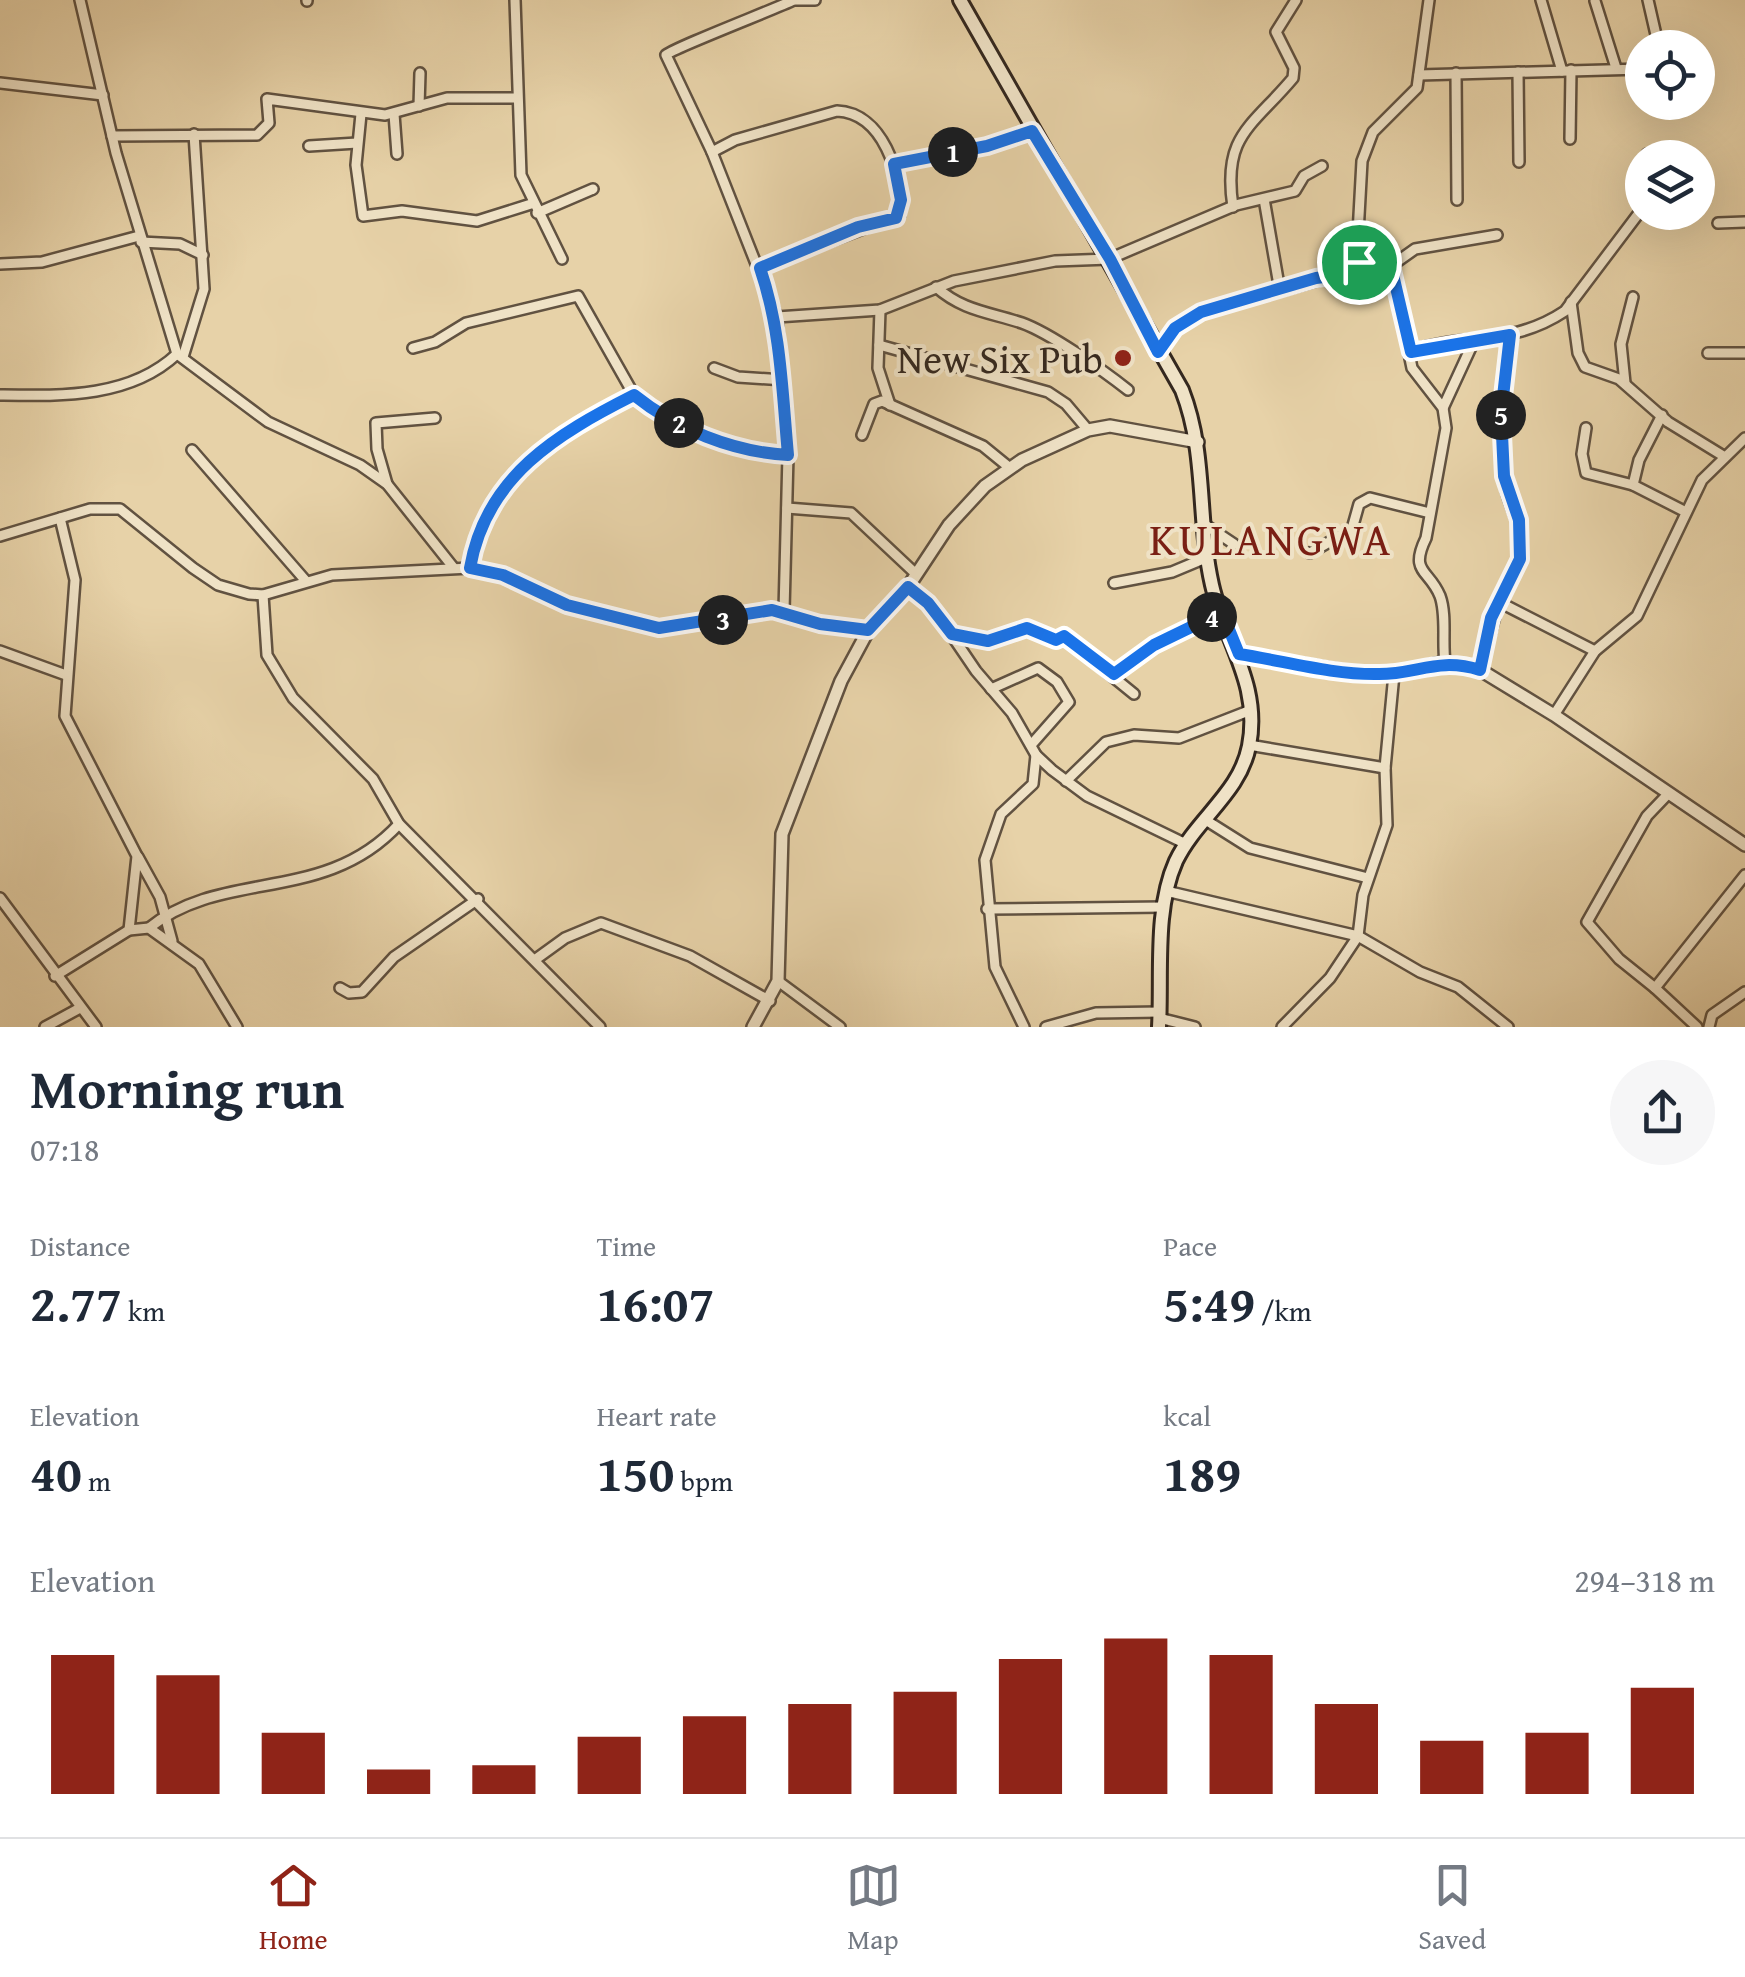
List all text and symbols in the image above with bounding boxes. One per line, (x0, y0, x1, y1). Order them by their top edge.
map controls (1625, 30, 1715, 230)
button: locate (1625, 30, 1715, 120)
pin: 1 (928, 127, 978, 177)
text: 1 (946, 131, 960, 172)
button: layers (1625, 140, 1715, 230)
pin (1317, 220, 1402, 305)
icon: arrive (1332, 235, 1387, 290)
place label: New Six Pub (897, 329, 1103, 388)
marker: New Six Pub (1112, 347, 1134, 369)
pin: 5 (1476, 390, 1526, 440)
text: 5 (1494, 394, 1508, 435)
pin: 2 (654, 398, 704, 448)
text: 2 (672, 402, 686, 443)
district label: KULANGWA (1149, 506, 1393, 571)
pin: 4 (1187, 592, 1237, 642)
pin: 3 (698, 595, 748, 645)
text: 4 (1205, 596, 1219, 637)
text: 3 (716, 599, 730, 640)
text: Morning run (30, 1048, 344, 1128)
button: share (1610, 1060, 1715, 1165)
text: 07:18 (30, 1126, 99, 1173)
text: Distance (30, 1225, 130, 1266)
text: Time (597, 1225, 656, 1266)
text: Pace (1163, 1225, 1217, 1266)
text: 2.77 (30, 1266, 122, 1339)
text: 16:07 (597, 1266, 714, 1339)
text: 5:49 (1163, 1266, 1255, 1339)
text: km (122, 1290, 165, 1331)
text: /km (1255, 1290, 1312, 1331)
text: Elevation (30, 1395, 140, 1436)
text: Heart rate (597, 1395, 717, 1436)
text: kcal (1163, 1395, 1211, 1436)
text: 40 (30, 1436, 82, 1509)
text: 150 (597, 1436, 674, 1509)
text: 189 (1163, 1436, 1241, 1509)
text: m (82, 1460, 111, 1501)
text: bpm (674, 1460, 733, 1501)
text: Elevation (30, 1557, 155, 1604)
text: 294–318 m (1574, 1557, 1715, 1604)
tab: Home (259, 1858, 328, 1959)
tab: Map (846, 1858, 901, 1959)
tab: Saved (1418, 1858, 1486, 1959)

